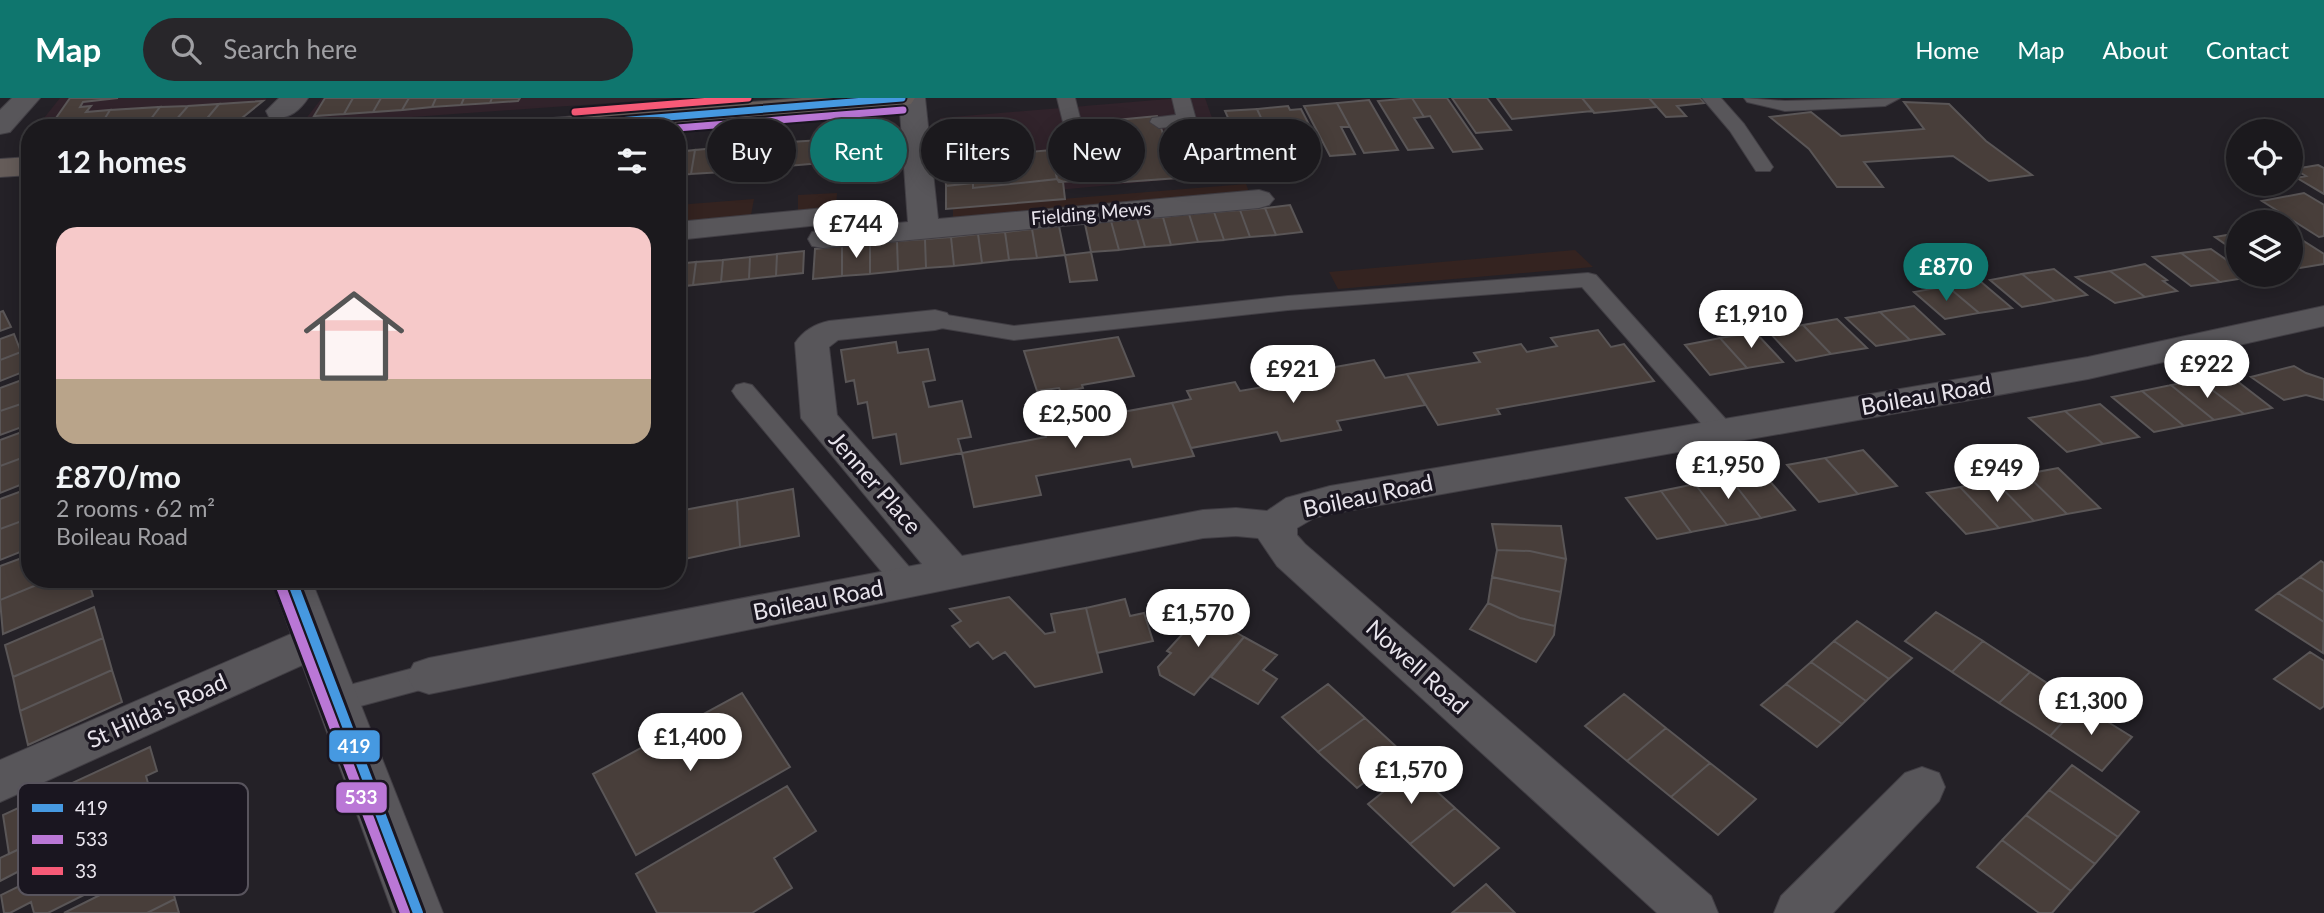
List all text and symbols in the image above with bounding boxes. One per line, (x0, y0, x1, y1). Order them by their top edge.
search box (143, 18, 633, 81)
text: Map (35, 29, 101, 69)
icon: search (167, 30, 205, 68)
text: Search here (223, 33, 357, 65)
text: Home (1915, 35, 1979, 64)
text: Map (2017, 35, 2065, 64)
text: About (2103, 35, 2168, 64)
text: Contact (2206, 35, 2289, 64)
chip: Buy (707, 119, 796, 182)
chip: Rent (810, 119, 907, 182)
chip: Filters (921, 119, 1034, 182)
chip: New (1048, 119, 1145, 182)
chip: Apartment (1159, 119, 1321, 182)
map controls (2226, 119, 2303, 287)
button: locate (2226, 119, 2303, 196)
icon: filters (613, 142, 651, 180)
text: 12 homes (56, 143, 187, 179)
street label: Fielding Mews (1030, 196, 1152, 229)
pin: £744 (815, 200, 897, 260)
text: £744 (829, 209, 883, 237)
button: layers (2226, 210, 2303, 287)
pin: £870 (1905, 244, 1987, 303)
text: £870 (1919, 252, 1973, 280)
icon: home (291, 273, 417, 399)
pin: £1,910 (1694, 290, 1808, 350)
text: £1,910 (1715, 299, 1787, 327)
pin: £922 (2166, 341, 2248, 400)
pin: £921 (1252, 345, 1334, 405)
text: £922 (2180, 349, 2234, 377)
text: £921 (1266, 354, 1320, 382)
street label: Boileau Road (1858, 370, 1993, 420)
pin: £2,500 (1018, 390, 1132, 450)
text: £2,500 (1039, 399, 1111, 427)
street label: Jenner Place (824, 425, 928, 539)
pin: £1,950 (1671, 442, 1785, 501)
pin: £949 (1956, 444, 2038, 504)
text: £1,950 (1692, 450, 1764, 478)
text: £949 (1970, 453, 2024, 481)
text: £870/mo (56, 458, 181, 494)
street label: Boileau Road (1300, 468, 1435, 522)
text: 2 rooms · 62 m² (56, 494, 215, 522)
text: Boileau Road (56, 522, 188, 550)
street label: Boileau Road (750, 573, 885, 625)
pin: £1,570 (1141, 589, 1255, 649)
text: £1,570 (1162, 598, 1234, 626)
street label: Nowell Road (1361, 613, 1475, 719)
street label: St Hilda's Road (82, 667, 231, 753)
pin: £1,300 (2034, 678, 2148, 737)
text: £1,300 (2055, 686, 2127, 714)
pin: £1,400 (633, 714, 747, 773)
text: £1,400 (654, 722, 726, 750)
line badge: 419 (328, 729, 381, 763)
text: 419 (337, 734, 371, 757)
pin: £1,570 (1354, 746, 1468, 806)
text: £1,570 (1375, 755, 1447, 783)
line badge: 533 (335, 781, 388, 814)
legend (18, 783, 248, 895)
text: 533 (344, 785, 378, 808)
text: 419 (75, 796, 108, 819)
text: 533 (75, 827, 108, 850)
text: 33 (75, 859, 97, 882)

